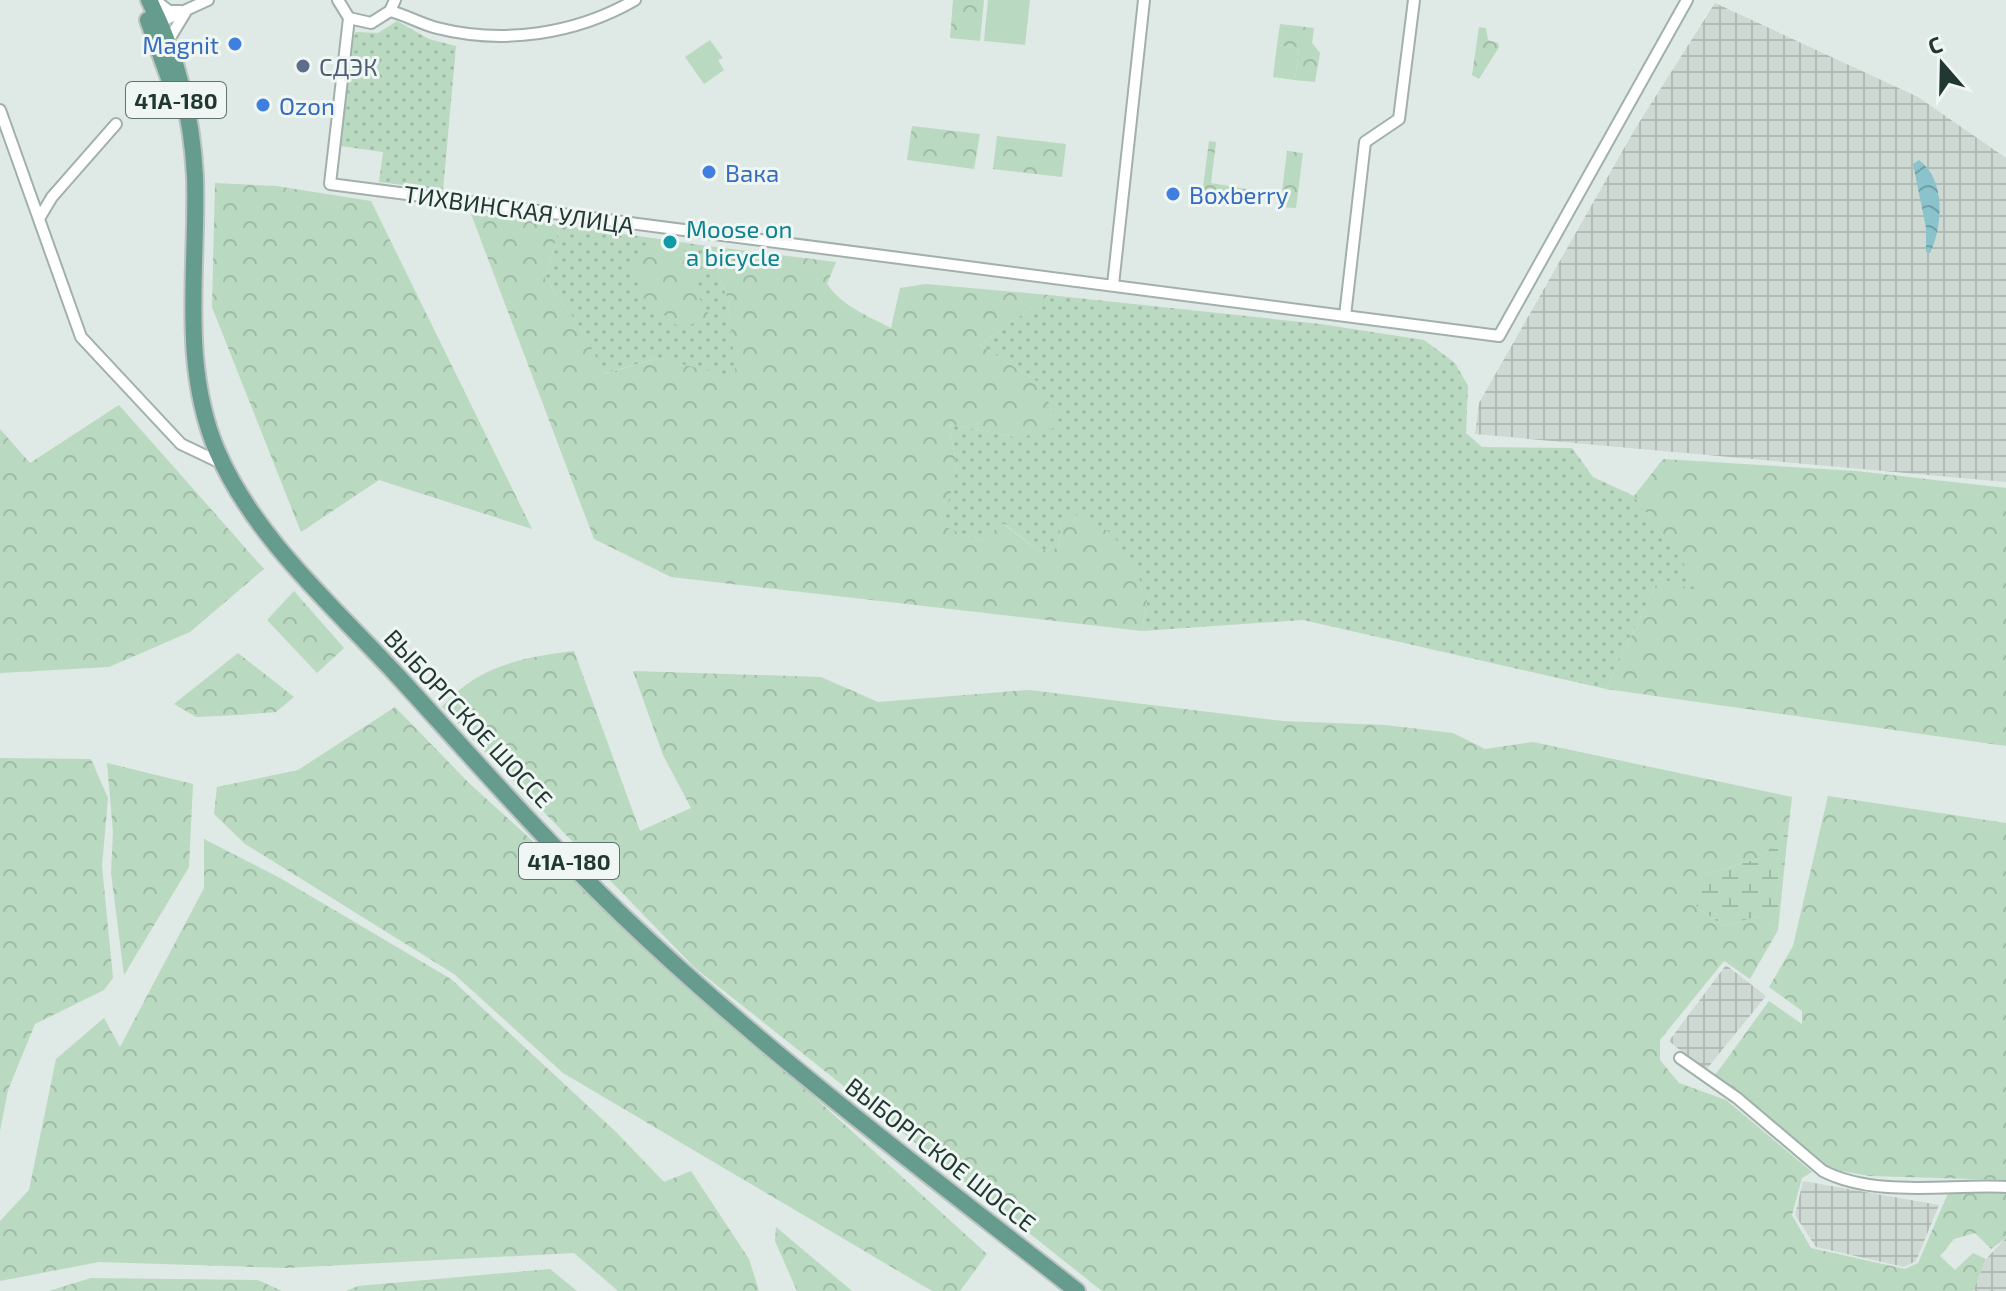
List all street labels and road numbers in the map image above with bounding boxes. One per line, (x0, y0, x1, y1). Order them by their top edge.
road number: 41А-180 (126, 82, 226, 118)
street label: ТИХВИНСКАЯ УЛИЦА (402, 178, 636, 240)
street label: ВЫБОРГСКОЕ ШОССЕ (379, 623, 559, 813)
road number: 41А-180 (519, 843, 619, 879)
street label: ВЫБОРГСКОЕ ШОССЕ (840, 1071, 1042, 1237)

